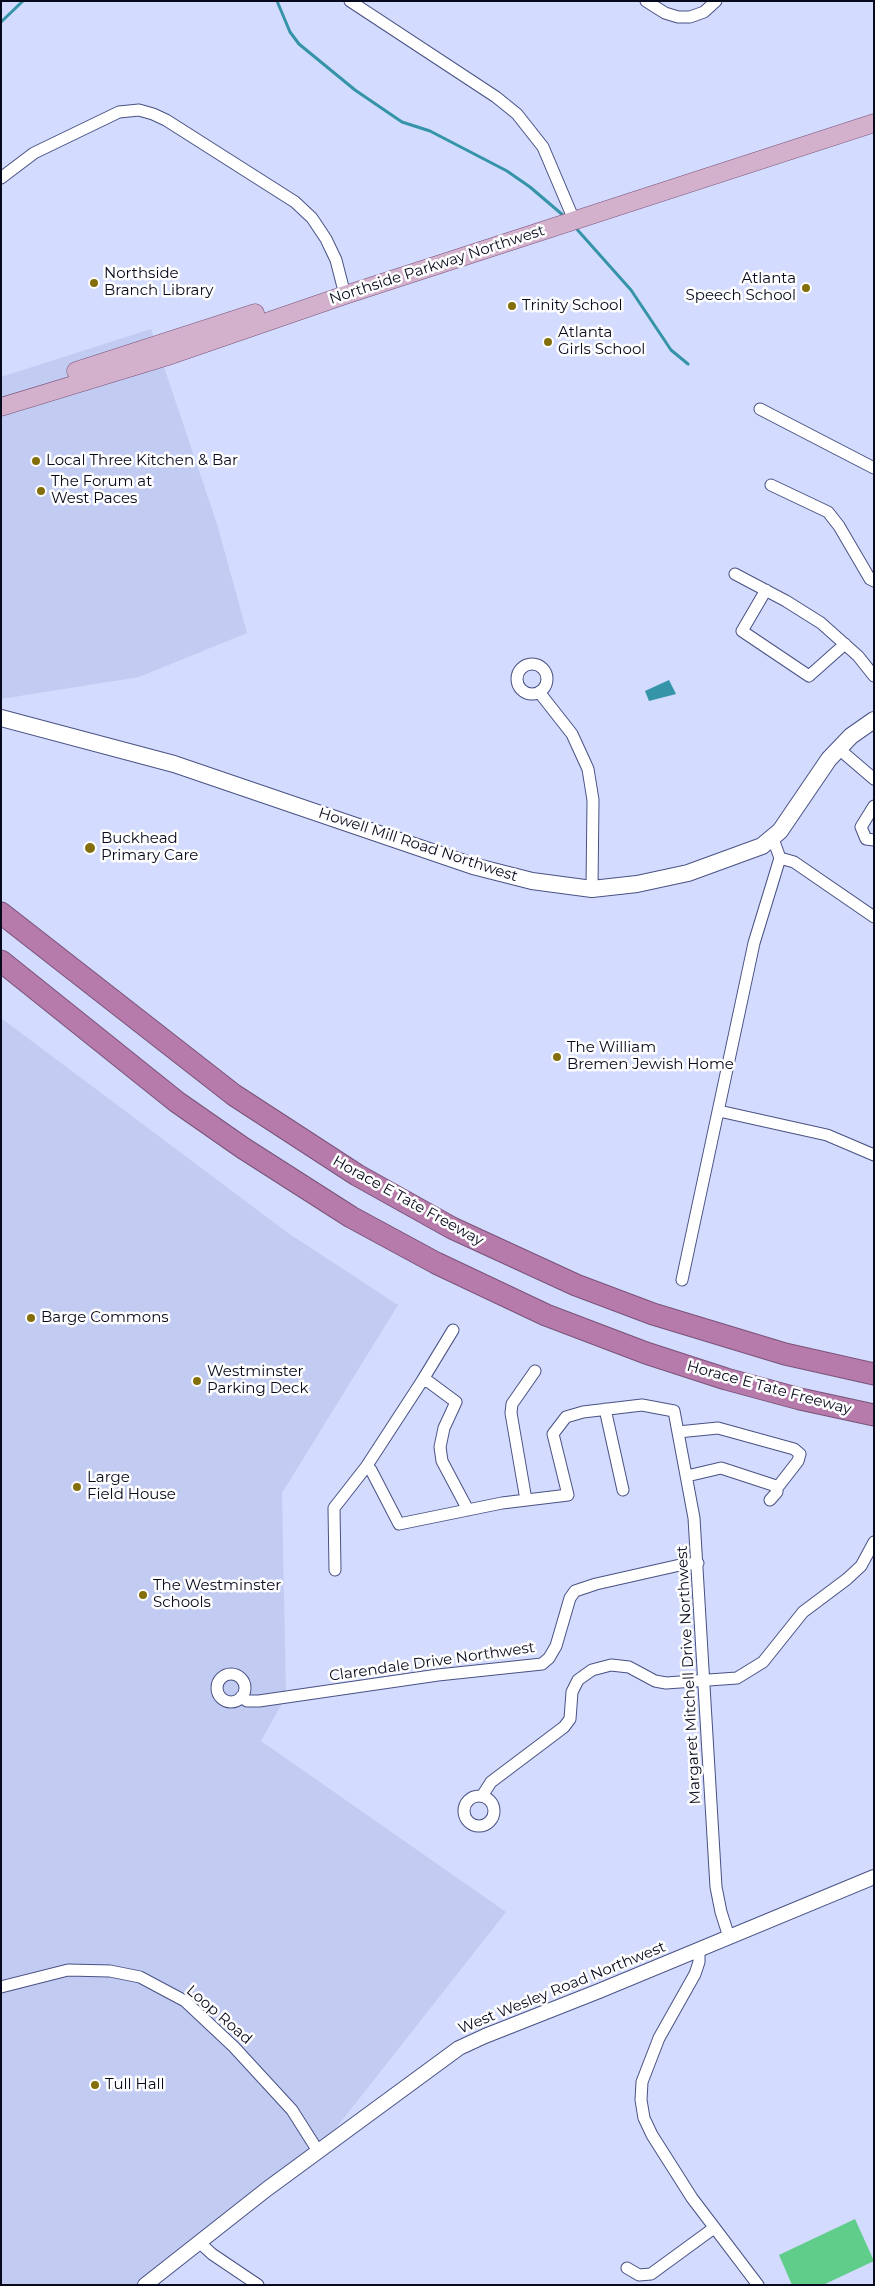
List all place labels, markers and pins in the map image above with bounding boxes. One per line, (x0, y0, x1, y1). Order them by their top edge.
place label: Northside Branch Library (104, 265, 213, 300)
place label: Atlanta Speech School (686, 270, 796, 305)
marker: Northside Branch Library (88, 277, 100, 289)
marker: Atlanta Speech School (800, 282, 812, 294)
place label: Trinity School (522, 297, 623, 315)
marker: Trinity School (506, 300, 518, 312)
place label: Atlanta Girls School (558, 324, 645, 359)
marker: Atlanta Girls School (542, 336, 554, 348)
place label: Local Three Kitchen & Bar (46, 452, 238, 470)
marker: Local Three Kitchen & Bar (30, 455, 42, 467)
place label: The Forum at West Paces (51, 473, 152, 508)
marker: The Forum at West Paces (35, 485, 47, 497)
place label: Buckhead Primary Care (101, 830, 198, 865)
marker: Buckhead Primary Care (83, 841, 97, 855)
place label: The William Bremen Jewish Home (567, 1039, 734, 1074)
marker: The William Bremen Jewish Home (551, 1051, 563, 1063)
place label: Barge Commons (41, 1309, 169, 1327)
marker: Barge Commons (25, 1312, 37, 1324)
place label: Westminster Parking Deck (207, 1363, 308, 1398)
marker: Westminster Parking Deck (191, 1375, 203, 1387)
place label: Large Field House (87, 1469, 176, 1504)
marker: Large Field House (71, 1481, 83, 1493)
place label: The Westminster Schools (153, 1577, 281, 1612)
marker: The Westminster Schools (137, 1589, 149, 1601)
place label: Tull Hall (105, 2076, 165, 2094)
marker: Tull Hall (89, 2079, 101, 2091)

